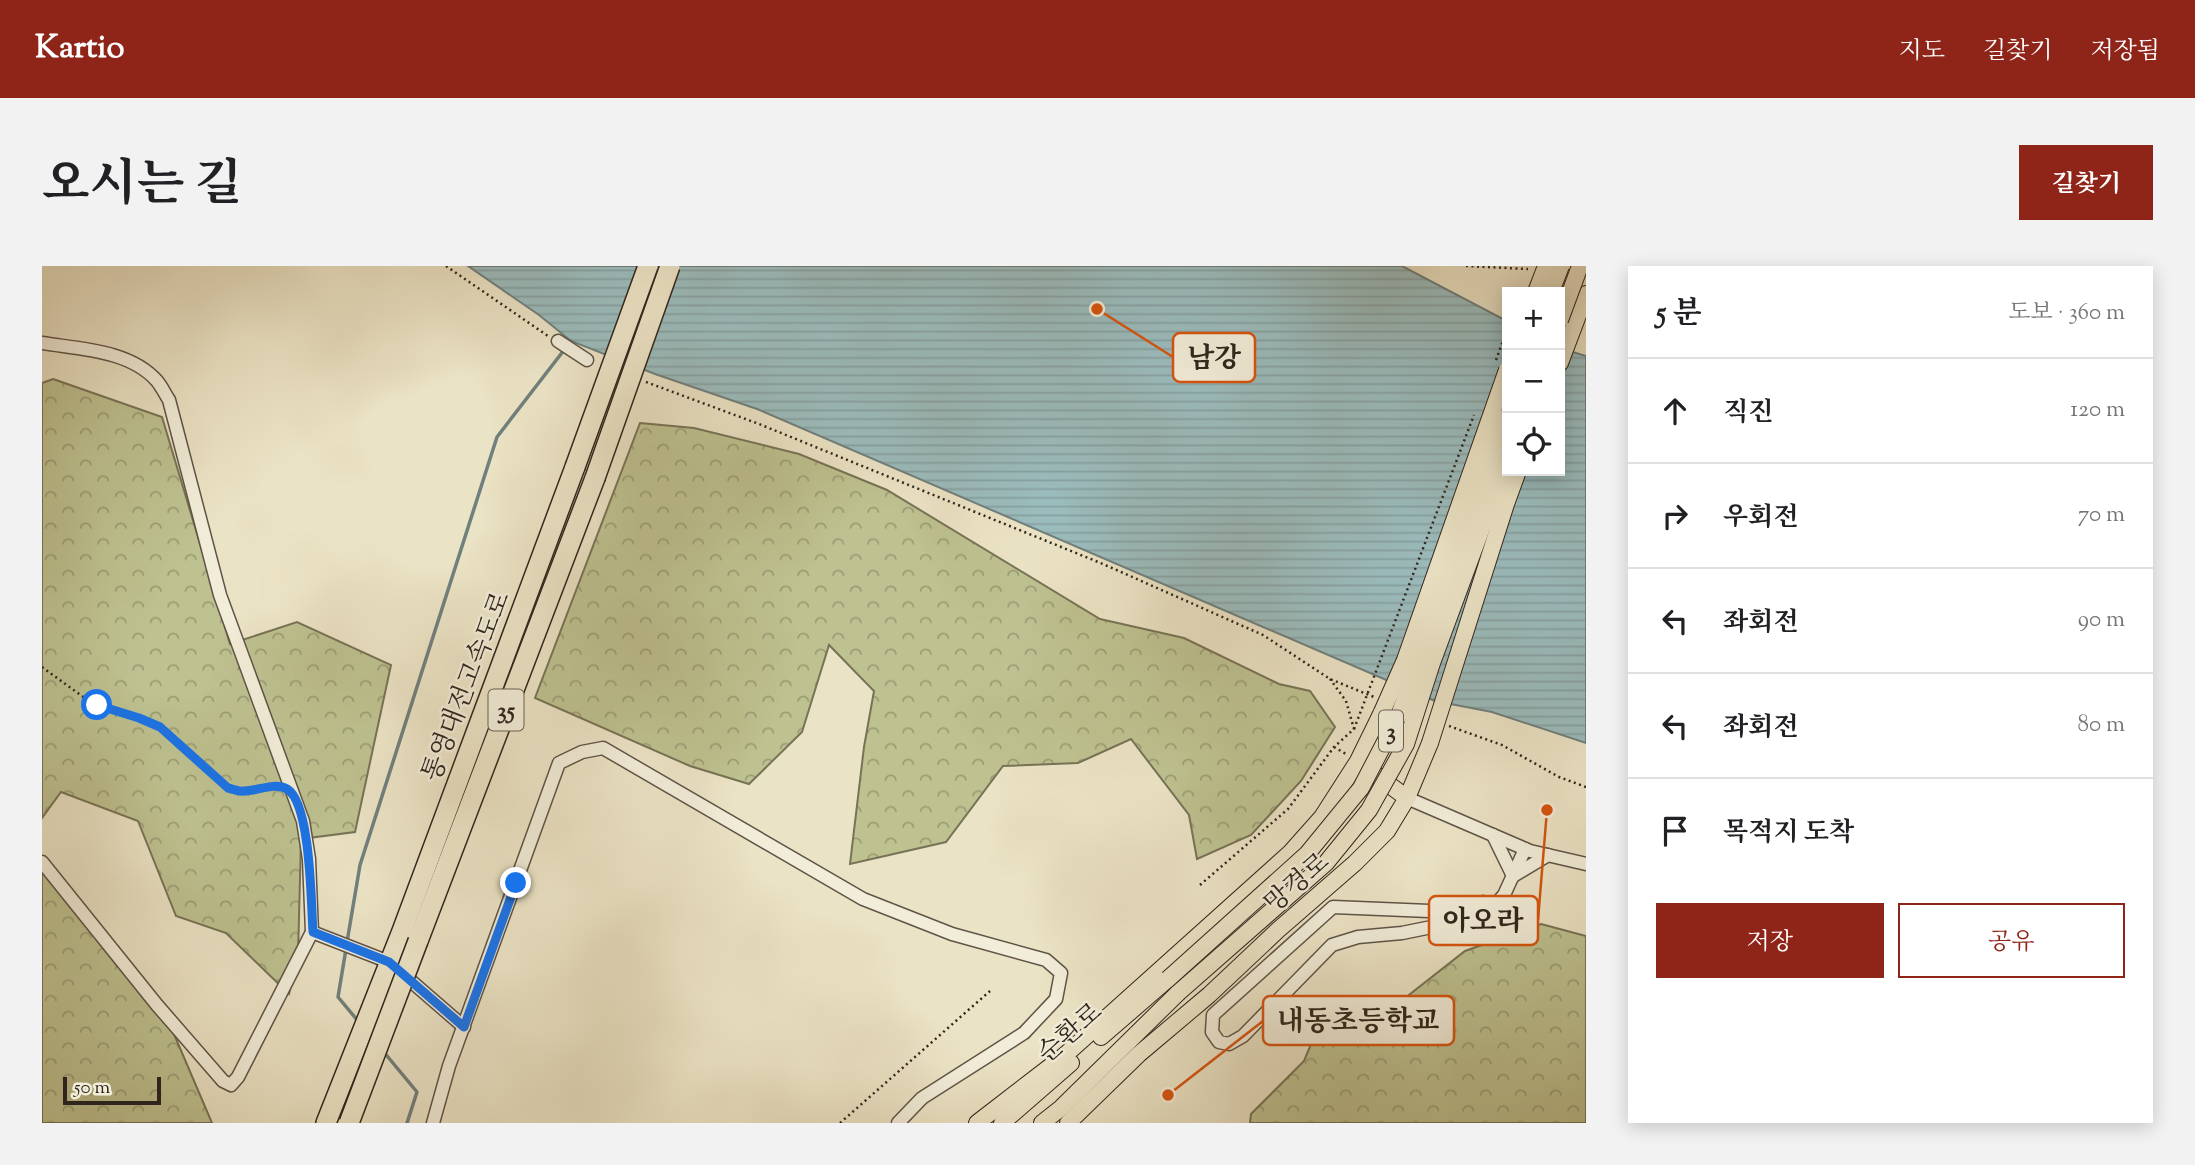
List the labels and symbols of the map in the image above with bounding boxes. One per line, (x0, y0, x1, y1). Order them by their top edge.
callout: 남강 (1173, 333, 1255, 382)
text: 남강 (1187, 340, 1242, 380)
street label: 통영대전고속도로 (414, 586, 521, 787)
route start (81, 689, 112, 720)
road number: 35 (489, 690, 524, 730)
road number: 3 (1379, 710, 1403, 752)
street label: 망경로 (1257, 845, 1338, 923)
route end (500, 867, 531, 898)
callout: 아오라 (1429, 896, 1538, 945)
text: 아오라 (1442, 903, 1525, 943)
street label: 순환로 (1030, 995, 1111, 1073)
callout: 내동초등학교 (1263, 996, 1454, 1045)
text: 내동초등학교 (1277, 1003, 1439, 1043)
scale bar (63, 1074, 161, 1106)

